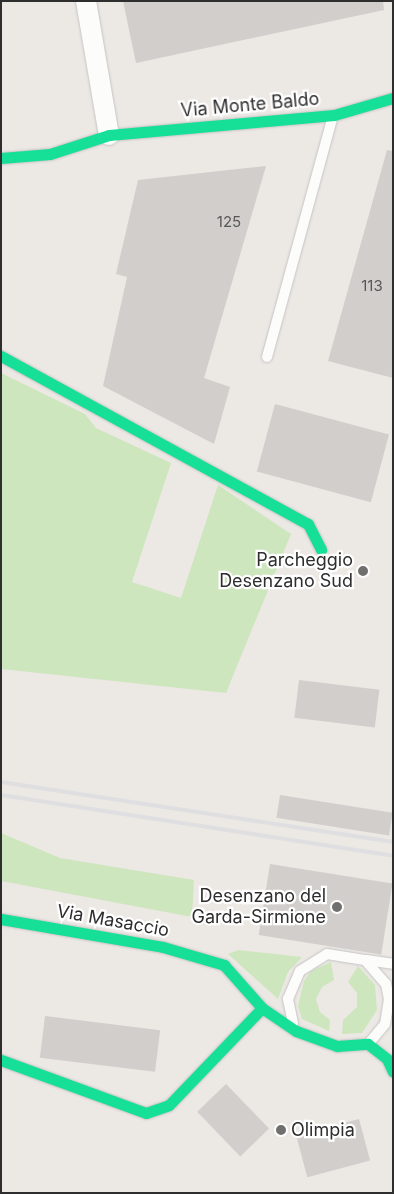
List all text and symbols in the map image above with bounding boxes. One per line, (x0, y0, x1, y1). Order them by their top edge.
street label: Via Monte Baldo (180, 88, 320, 122)
house number: 125 (217, 213, 241, 231)
house number: 113 (361, 277, 383, 295)
place label: Parcheggio Desenzano Sud (219, 550, 353, 592)
marker: Parcheggio Desenzano Sud (357, 565, 369, 577)
place label: Desenzano del Garda-Sirmione (192, 886, 326, 929)
street label: Via Masaccio (55, 900, 171, 942)
marker: Desenzano del Garda-Sirmione (330, 900, 344, 914)
place label: Olimpia (291, 1119, 355, 1141)
marker: Olimpia (275, 1124, 287, 1136)

